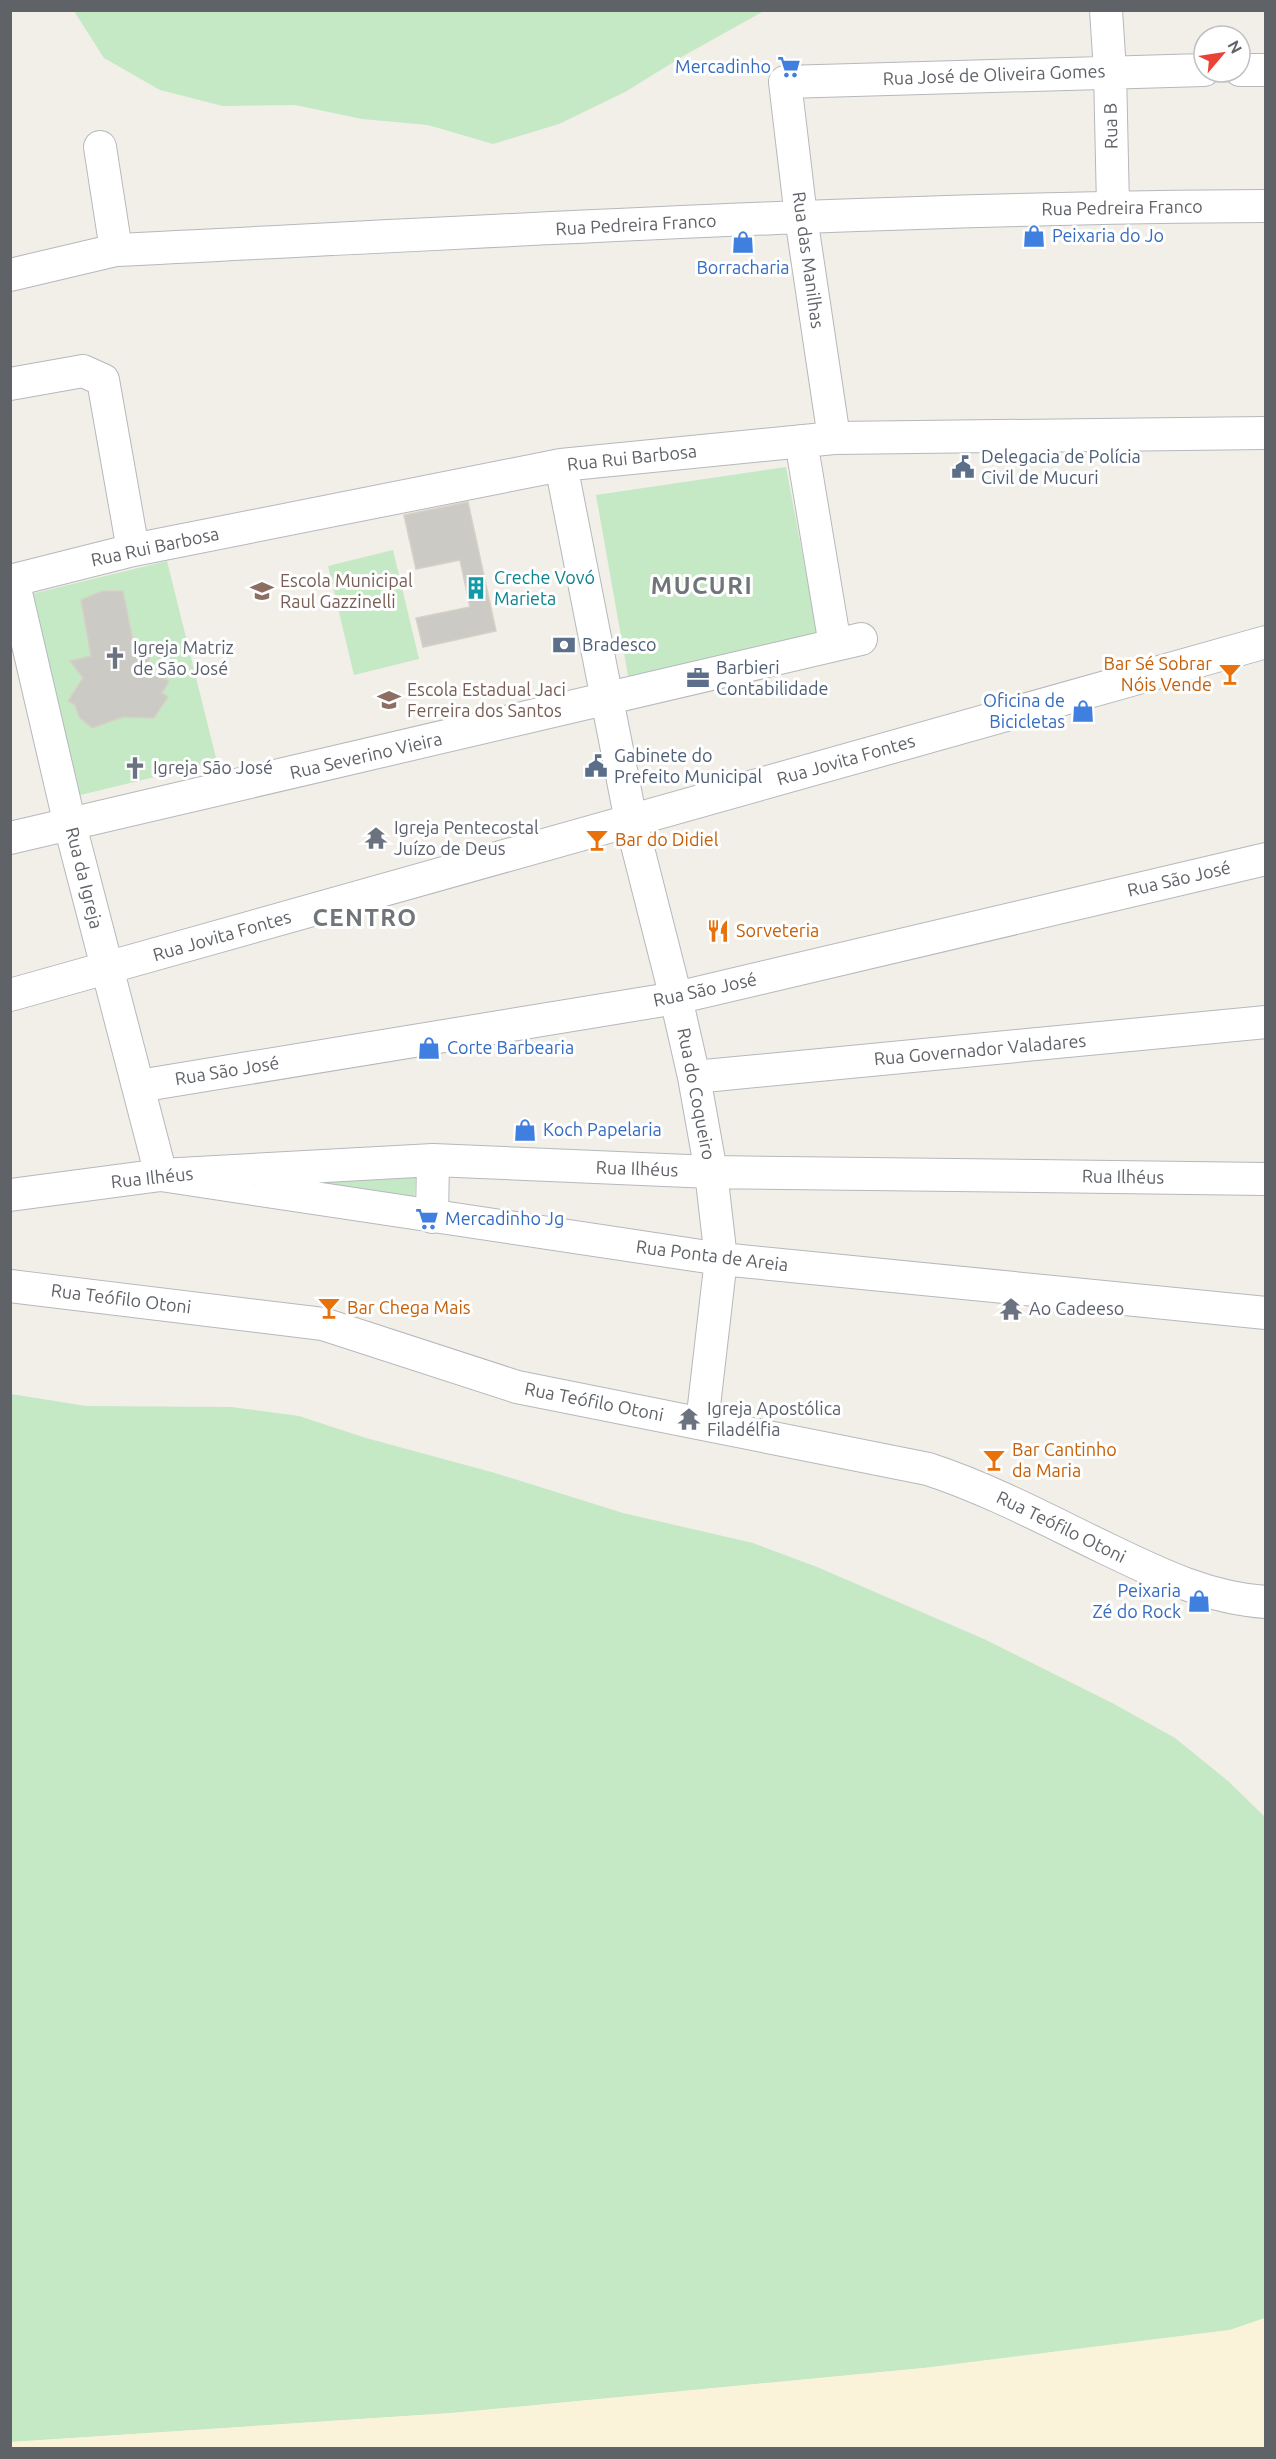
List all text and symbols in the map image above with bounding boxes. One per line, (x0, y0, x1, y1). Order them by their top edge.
north arrow (1192, 24, 1252, 84)
text: N (1224, 37, 1246, 56)
supermarket icon: Mercadinho (776, 54, 802, 80)
place label: Mercadinho (675, 56, 771, 76)
street label: Rua José de Oliveira Gomes (882, 60, 1106, 88)
street label: Rua B (1100, 103, 1120, 149)
street label: Rua das Manilhas (789, 190, 829, 330)
street label: Rua Pedreira Franco (1041, 196, 1203, 218)
street label: Rua Pedreira Franco (555, 210, 717, 238)
shop icon: Peixaria do Jo (1021, 223, 1047, 249)
place label: Peixaria do Jo (1052, 225, 1164, 245)
shop icon: Borracharia (730, 229, 756, 255)
place label: Borracharia (696, 257, 790, 277)
street label: Rua Rui Barbosa (566, 440, 698, 474)
place label: Delegacia de Polícia Civil de Mucuri (981, 446, 1141, 487)
public building icon: Delegacia de Polícia Civil de Mucuri (950, 454, 976, 480)
street label: Rua Rui Barbosa (89, 523, 221, 569)
place label: Creche Vovó Marieta (494, 567, 595, 608)
place label: Escola Municipal Raul Gazzinelli (280, 570, 413, 611)
district label: MUCURI (651, 572, 753, 599)
building icon: Creche Vovó Marieta (463, 575, 489, 601)
school or university icon: Escola Municipal Raul Gazzinelli (249, 578, 275, 604)
bank icon: Bradesco (551, 632, 577, 658)
place label: Bradesco (582, 634, 657, 654)
place label: Igreja Matriz de São José (133, 637, 234, 678)
church icon: Igreja Matriz de São José (102, 645, 128, 671)
place label: Bar Sé Sobrar Nóis Vende (1104, 653, 1212, 694)
place label: Barbieri Contabilidade (716, 657, 828, 698)
bar icon: Bar Sé Sobrar Nóis Vende (1217, 661, 1243, 687)
office icon: Barbieri Contabilidade (685, 665, 711, 691)
place label: Escola Estadual Jaci Ferreira dos Santos (407, 679, 566, 720)
school or university icon: Escola Estadual Jaci Ferreira dos Santos (376, 687, 402, 713)
place label: Oficina de Bicicletas (983, 690, 1065, 731)
shop icon: Oficina de Bicicletas (1070, 698, 1096, 724)
street label: Rua Severino Vieira (288, 728, 444, 782)
street label: Rua Jovita Fontes (774, 730, 917, 788)
place label: Gabinete do Prefeito Municipal (614, 745, 762, 786)
public building icon: Gabinete do Prefeito Municipal (583, 753, 609, 779)
church icon: Igreja São José (122, 755, 148, 781)
place label: Igreja São José (153, 757, 273, 777)
place label: Igreja Pentecostal Juízo de Deus (394, 817, 539, 858)
street label: Rua da Igreja (63, 825, 107, 931)
temple icon: Igreja Pentecostal Juízo de Deus (363, 825, 389, 851)
bar icon: Bar do Didiel (584, 827, 610, 853)
place label: Bar do Didiel (615, 829, 719, 849)
street label: Rua São José (1125, 856, 1232, 900)
district label: CENTRO (312, 904, 418, 931)
street label: Rua Jovita Fontes (150, 906, 293, 964)
restaurant icon: Sorveteria (705, 918, 731, 944)
place label: Sorveteria (736, 920, 819, 940)
street label: Rua São José (651, 968, 758, 1010)
street label: Rua do Coqueiro (674, 1026, 720, 1162)
street label: Rua Governador Valadares (873, 1030, 1087, 1068)
shop icon: Corte Barbearia (416, 1035, 442, 1061)
place label: Corte Barbearia (447, 1037, 574, 1057)
street label: Rua São José (173, 1052, 280, 1088)
shop icon: Koch Papelaria (512, 1117, 538, 1143)
place label: Koch Papelaria (543, 1119, 662, 1139)
street label: Rua Ilhéus (595, 1157, 679, 1179)
street label: Rua Ilhéus (110, 1163, 194, 1191)
street label: Rua Ilhéus (1082, 1165, 1165, 1187)
supermarket icon: Mercadinho Jg (414, 1206, 440, 1232)
place label: Mercadinho Jg (445, 1208, 564, 1228)
street label: Rua Ponta de Areia (635, 1236, 789, 1274)
street label: Rua Teófilo Otoni (50, 1279, 192, 1317)
bar icon: Bar Chega Mais (316, 1295, 342, 1321)
temple icon: Ao Cadeeso (998, 1296, 1024, 1322)
place label: Bar Chega Mais (347, 1297, 471, 1317)
place label: Ao Cadeeso (1029, 1298, 1124, 1318)
street label: Rua Teófilo Otoni (523, 1378, 665, 1424)
place label: Igreja Apostólica Filadélfia (707, 1398, 841, 1439)
temple icon: Igreja Apostólica Filadélfia (676, 1406, 702, 1432)
place label: Bar Cantinho da Maria (1012, 1439, 1117, 1480)
bar icon: Bar Cantinho da Maria (981, 1447, 1007, 1473)
street label: Rua Teófilo Otoni (994, 1486, 1129, 1566)
place label: Peixaria Zé do Rock (1092, 1580, 1181, 1621)
shop icon: Peixaria Zé do Rock (1186, 1588, 1212, 1614)

